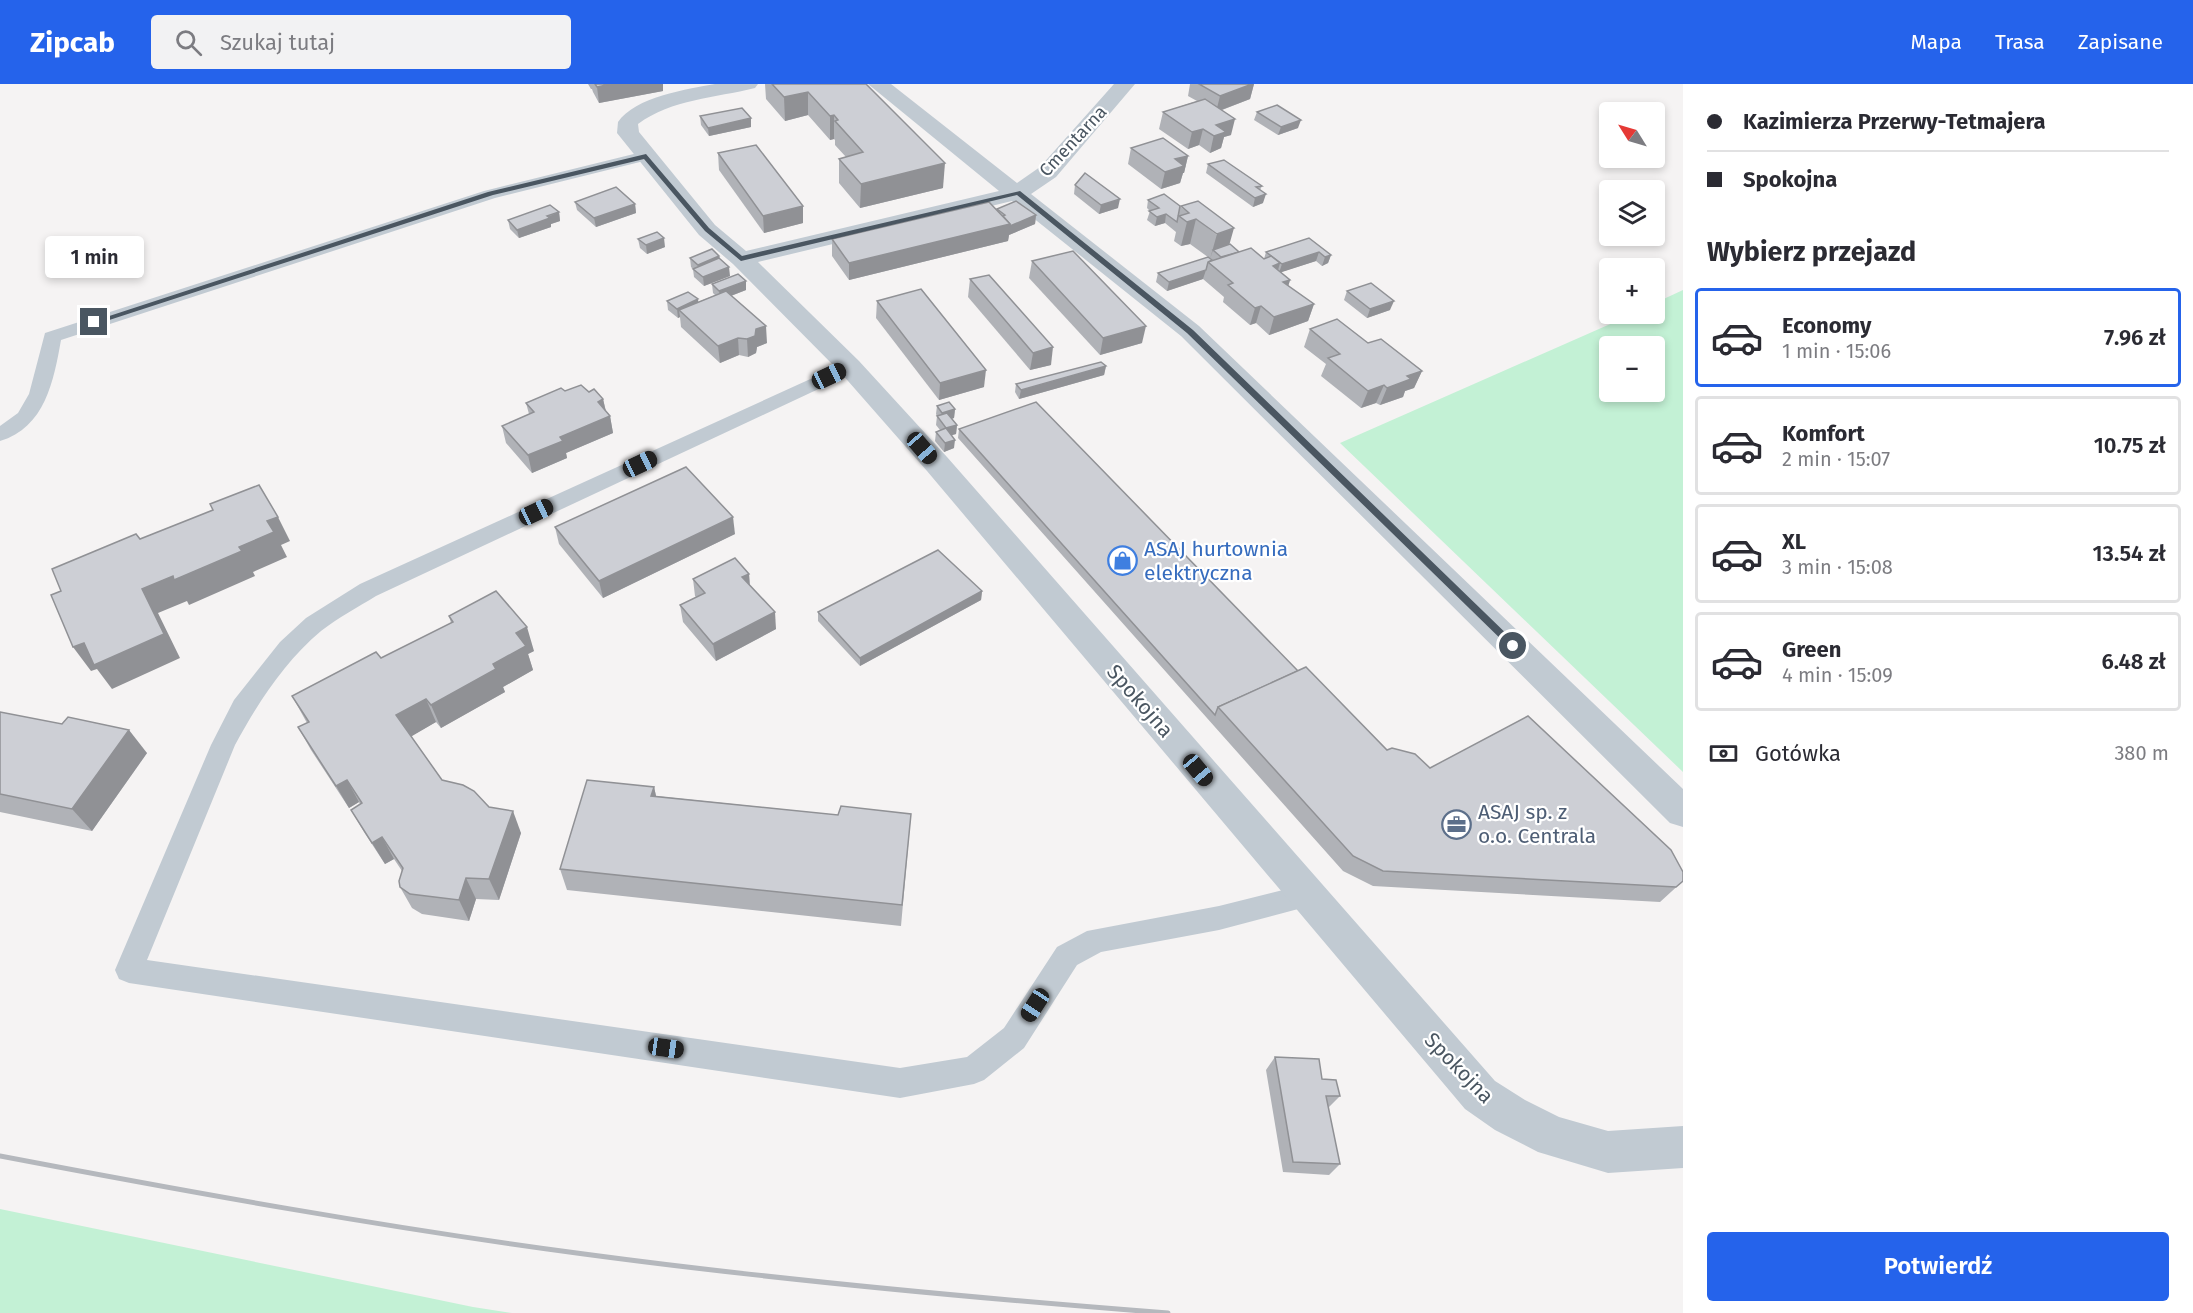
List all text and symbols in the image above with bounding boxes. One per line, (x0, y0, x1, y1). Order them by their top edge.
search box (151, 15, 571, 69)
text: Zipcab (30, 26, 115, 59)
icon: search (172, 26, 205, 59)
text: Szukaj tutaj (220, 29, 335, 56)
text: Mapa (1910, 29, 1962, 55)
text: Trasa (1995, 29, 2045, 55)
text: Zapisane (2078, 29, 2163, 55)
street label: Cmentarna (1035, 101, 1111, 181)
north arrow (1599, 102, 1665, 168)
map controls (1599, 102, 1665, 402)
text: Kazimierza Przerwy-Tetmajera (1743, 108, 2046, 135)
text: Spokojna (1743, 166, 1837, 193)
button: layers (1599, 180, 1665, 246)
callout: 1 min (44, 235, 144, 277)
text: Wybierz przejazd (1707, 236, 1916, 268)
text: 1 min (70, 245, 119, 269)
button: + (1599, 258, 1665, 324)
route end (80, 308, 107, 335)
icon: car (1710, 311, 1764, 365)
text: Economy (1782, 312, 1871, 339)
text: 7.96 zł (2104, 324, 2166, 351)
button: − (1599, 336, 1665, 402)
text: 1 min · 15:06 (1782, 339, 1891, 363)
car (809, 360, 849, 392)
icon: car (1710, 419, 1764, 473)
text: Komfort (1782, 420, 1865, 447)
car (903, 429, 941, 467)
text: 10.75 zł (2094, 432, 2166, 459)
text: 2 min · 15:07 (1782, 447, 1890, 471)
car (620, 448, 660, 480)
car (516, 496, 556, 528)
icon: car (1710, 527, 1764, 581)
text: XL (1782, 528, 1806, 555)
place label: ASAJ hurtownia elektryczna (1144, 536, 1288, 586)
text: 13.54 zł (2093, 540, 2166, 567)
shop icon: ASAJ hurtownia elektryczna (1107, 545, 1139, 577)
text: 3 min · 15:08 (1782, 555, 1893, 579)
route start (1499, 632, 1526, 659)
icon: car (1710, 635, 1764, 689)
text: Green (1782, 636, 1841, 663)
text: 6.48 zł (2101, 648, 2166, 675)
street label: Spokojna (1101, 659, 1179, 743)
text: 4 min · 15:09 (1782, 663, 1893, 687)
icon: cash (1707, 737, 1740, 770)
text: Gotówka (1755, 740, 1841, 767)
text: 380 m (2114, 741, 2169, 765)
car (1180, 750, 1216, 790)
place label: ASAJ sp. z o.o. Centrala (1478, 799, 1596, 849)
office icon: ASAJ sp. z o.o. Centrala (1441, 808, 1473, 840)
car (1018, 985, 1052, 1025)
street label: Spokojna (1419, 1027, 1499, 1109)
car (647, 1037, 685, 1059)
button: Potwierdź (1707, 1232, 2169, 1301)

